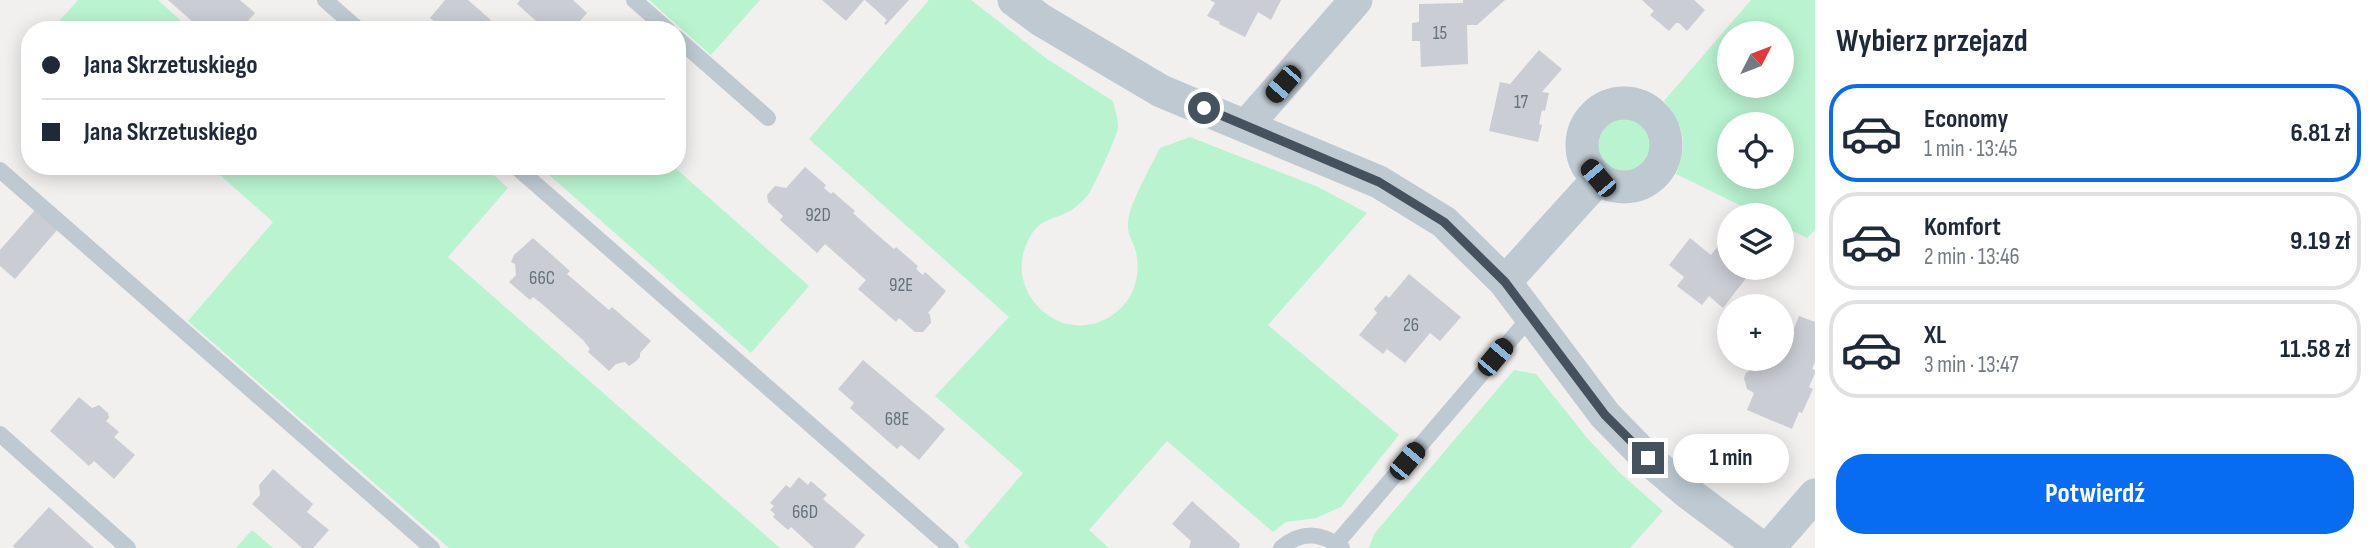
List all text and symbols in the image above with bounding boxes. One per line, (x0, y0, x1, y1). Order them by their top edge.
north arrow (1717, 21, 1794, 98)
map controls (1717, 21, 1794, 371)
house number: 15 (1433, 22, 1447, 45)
text: Wybierz przejazd (1836, 22, 2028, 61)
text: Jana Skrzetuskiego (84, 50, 258, 81)
car (1262, 61, 1305, 107)
house number: 17 (1514, 91, 1529, 114)
route start (1188, 92, 1220, 124)
icon: car (1840, 102, 1903, 165)
text: Economy (1924, 104, 2008, 135)
button: locate (1717, 112, 1794, 189)
text: Jana Skrzetuskiego (84, 117, 258, 148)
text: 6.81 zł (2290, 118, 2350, 149)
text: 1 min · 13:45 (1924, 135, 2017, 163)
car (1577, 155, 1620, 201)
button: layers (1717, 203, 1794, 280)
house number: 92D (805, 204, 831, 227)
icon: car (1840, 210, 1903, 273)
text: Komfort (1924, 212, 2001, 243)
text: 9.19 zł (2290, 226, 2350, 257)
text: 2 min · 13:46 (1924, 243, 2020, 271)
house number: 66C (529, 267, 555, 290)
house number: 92E (889, 274, 913, 297)
button: + (1717, 294, 1794, 371)
house number: 26 (1403, 314, 1419, 337)
icon: car (1840, 318, 1903, 381)
text: XL (1924, 320, 1946, 351)
car (1474, 334, 1517, 380)
text: 11.58 zł (2280, 334, 2350, 365)
text: 3 min · 13:47 (1924, 351, 2019, 379)
house number: 68E (885, 408, 909, 431)
callout: 1 min (1672, 434, 1788, 482)
car (1386, 438, 1429, 484)
route end (1632, 442, 1664, 474)
text: 1 min (1710, 444, 1752, 472)
button: Potwierdź (1836, 454, 2354, 534)
house number: 66D (792, 501, 818, 524)

